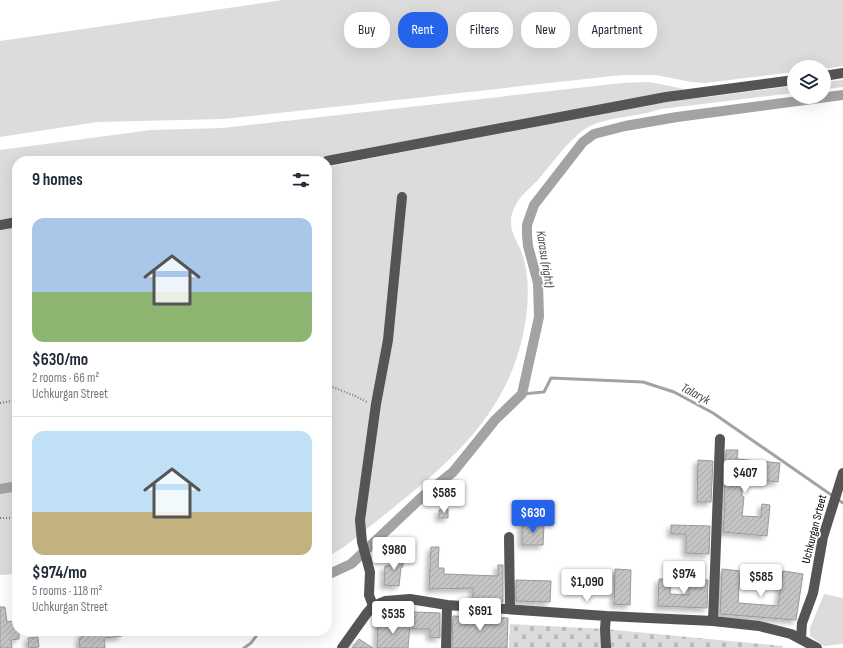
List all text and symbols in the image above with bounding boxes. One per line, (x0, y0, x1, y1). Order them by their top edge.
chip: Buy (344, 12, 390, 48)
chip: Rent (398, 12, 448, 48)
chip: Filters (456, 12, 513, 48)
chip: New (521, 12, 570, 48)
chip: Apartment (578, 12, 657, 48)
map controls (787, 60, 831, 104)
button: layers (787, 60, 831, 104)
icon: filters (290, 169, 312, 191)
text: 9 homes (32, 170, 83, 190)
water label: Karasu (right) (533, 229, 557, 289)
icon: home (136, 244, 208, 316)
text: $630/mo (32, 350, 88, 370)
text: 2 rooms · 66 m² (32, 370, 99, 386)
water label: Talaryk (678, 380, 714, 409)
text: Uchkurgan Street (32, 386, 108, 402)
icon: home (136, 457, 208, 529)
pin: $407 (721, 460, 769, 494)
text: $407 (733, 465, 757, 481)
pin: $585 (420, 480, 468, 514)
text: $585 (432, 485, 456, 501)
street label: Uchkurgan Srteet (799, 493, 830, 565)
pin: $630 (509, 500, 557, 534)
text: $630 (521, 505, 545, 521)
pin: $980 (370, 537, 418, 571)
text: $980 (381, 542, 407, 558)
pin: $974 (660, 561, 708, 595)
text: $974/mo (32, 563, 87, 583)
pin: $585 (737, 564, 785, 598)
text: $974 (672, 566, 696, 582)
pin: $1,090 (554, 569, 620, 603)
text: $585 (749, 569, 773, 585)
text: $1,090 (570, 574, 604, 590)
text: 5 rooms · 118 m² (32, 583, 103, 599)
pin: $691 (456, 598, 504, 632)
text: Uchkurgan Street (32, 599, 108, 615)
pin: $535 (369, 601, 417, 635)
text: $691 (468, 603, 492, 619)
text: $535 (381, 606, 405, 622)

